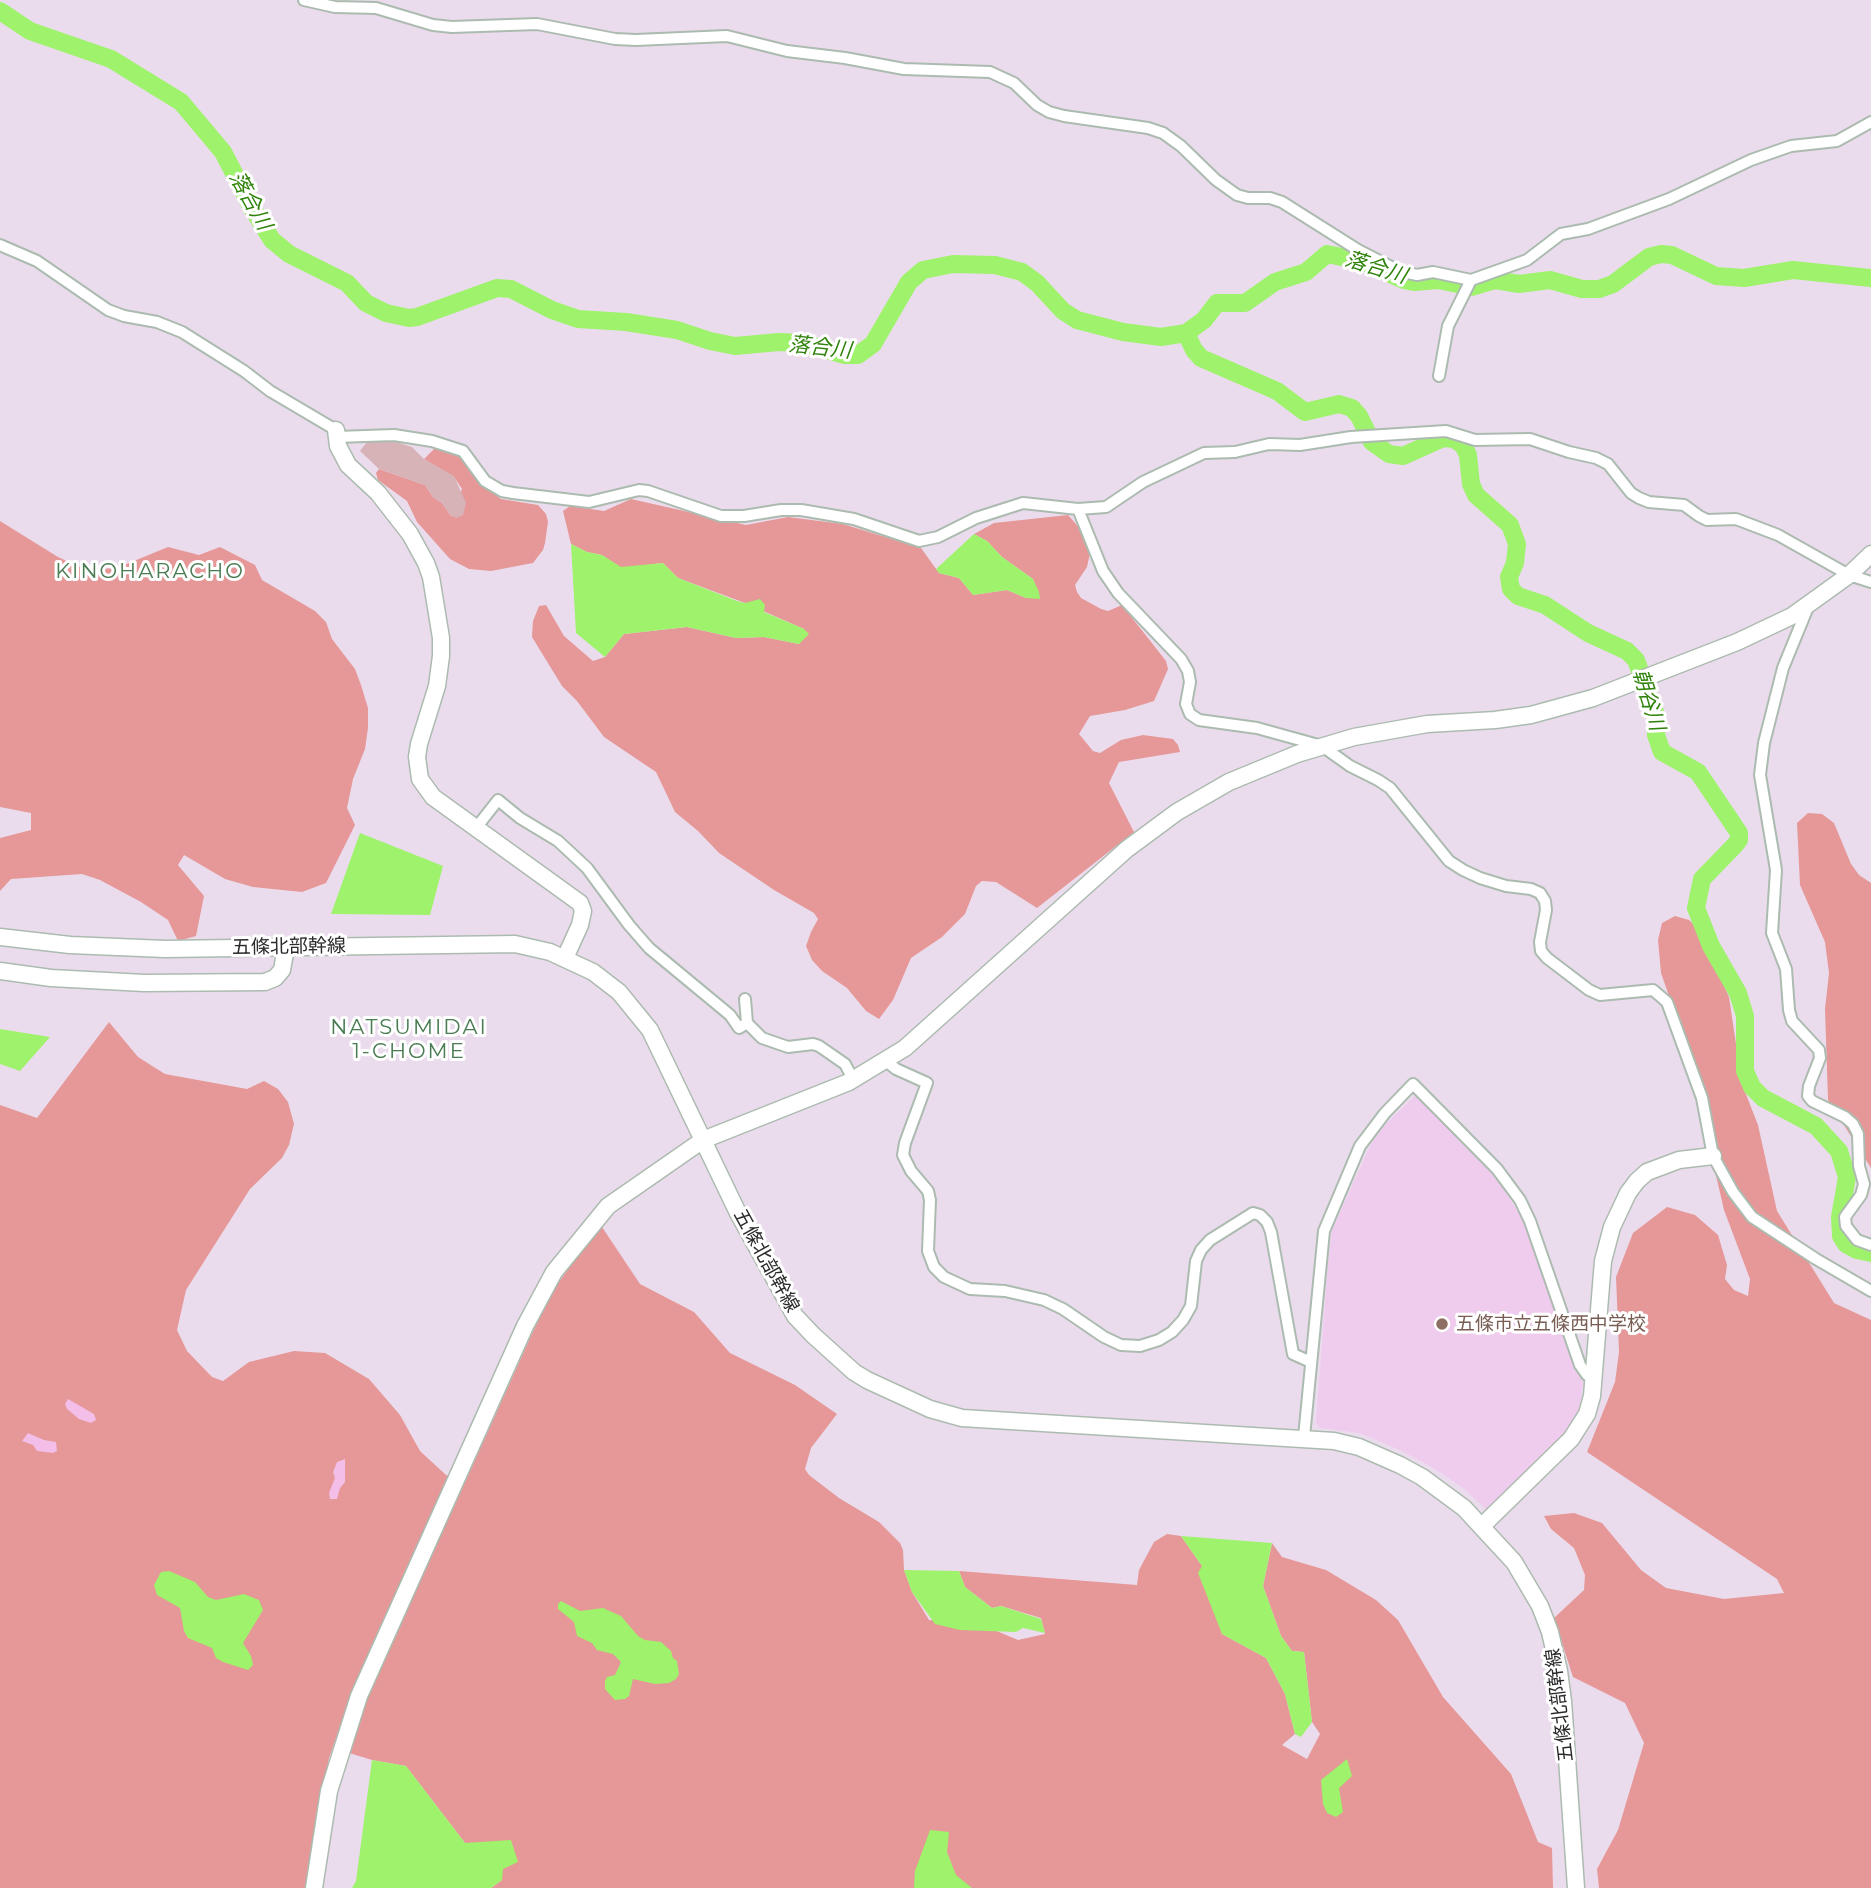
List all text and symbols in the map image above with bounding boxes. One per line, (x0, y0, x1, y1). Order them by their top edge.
water label: 落合川 (224, 167, 276, 235)
water label: 落合川 (1342, 247, 1410, 289)
water label: 落合川 (787, 332, 853, 364)
district label: KINOHARACHO (57, 559, 243, 585)
water label: 朝谷川 (1627, 666, 1669, 734)
street label: 五條北部幹線 (232, 935, 346, 959)
district label: NATSUMIDAI 1-CHOME (331, 1015, 487, 1065)
street label: 五條北部幹線 (728, 1206, 804, 1316)
place label: 五條市立五條西中学校 (1456, 1313, 1646, 1335)
marker: 五條市立五條西中学校 (1434, 1316, 1450, 1332)
street label: 五條北部幹線 (1542, 1647, 1578, 1763)

